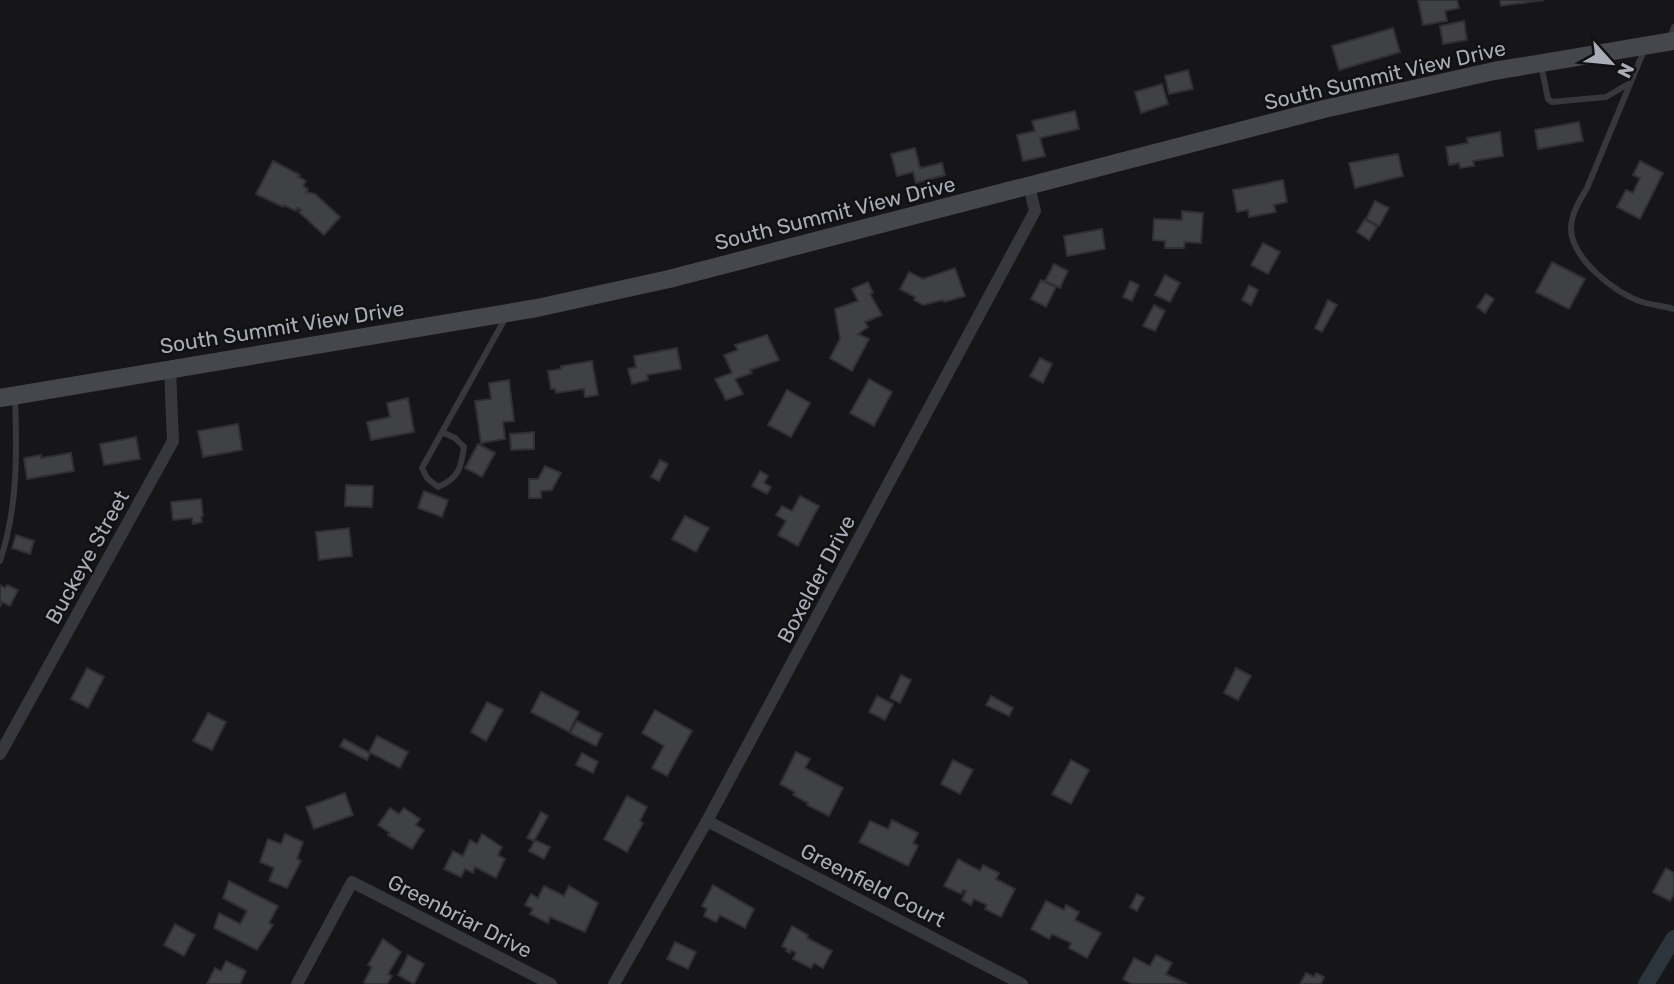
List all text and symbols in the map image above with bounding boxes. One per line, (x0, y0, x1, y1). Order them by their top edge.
north arrow (1576, 28, 1646, 98)
street label: South Summit View Drive (1262, 35, 1508, 115)
text: N (1612, 59, 1639, 82)
street label: South Summit View Drive (712, 171, 958, 255)
street label: South Summit View Drive (158, 295, 406, 359)
street label: Buckeye Street (40, 486, 134, 628)
street label: Boxelder Drive (772, 511, 860, 647)
street label: Greenfield Court (796, 838, 950, 932)
street label: Greenbriar Drive (384, 869, 536, 963)

